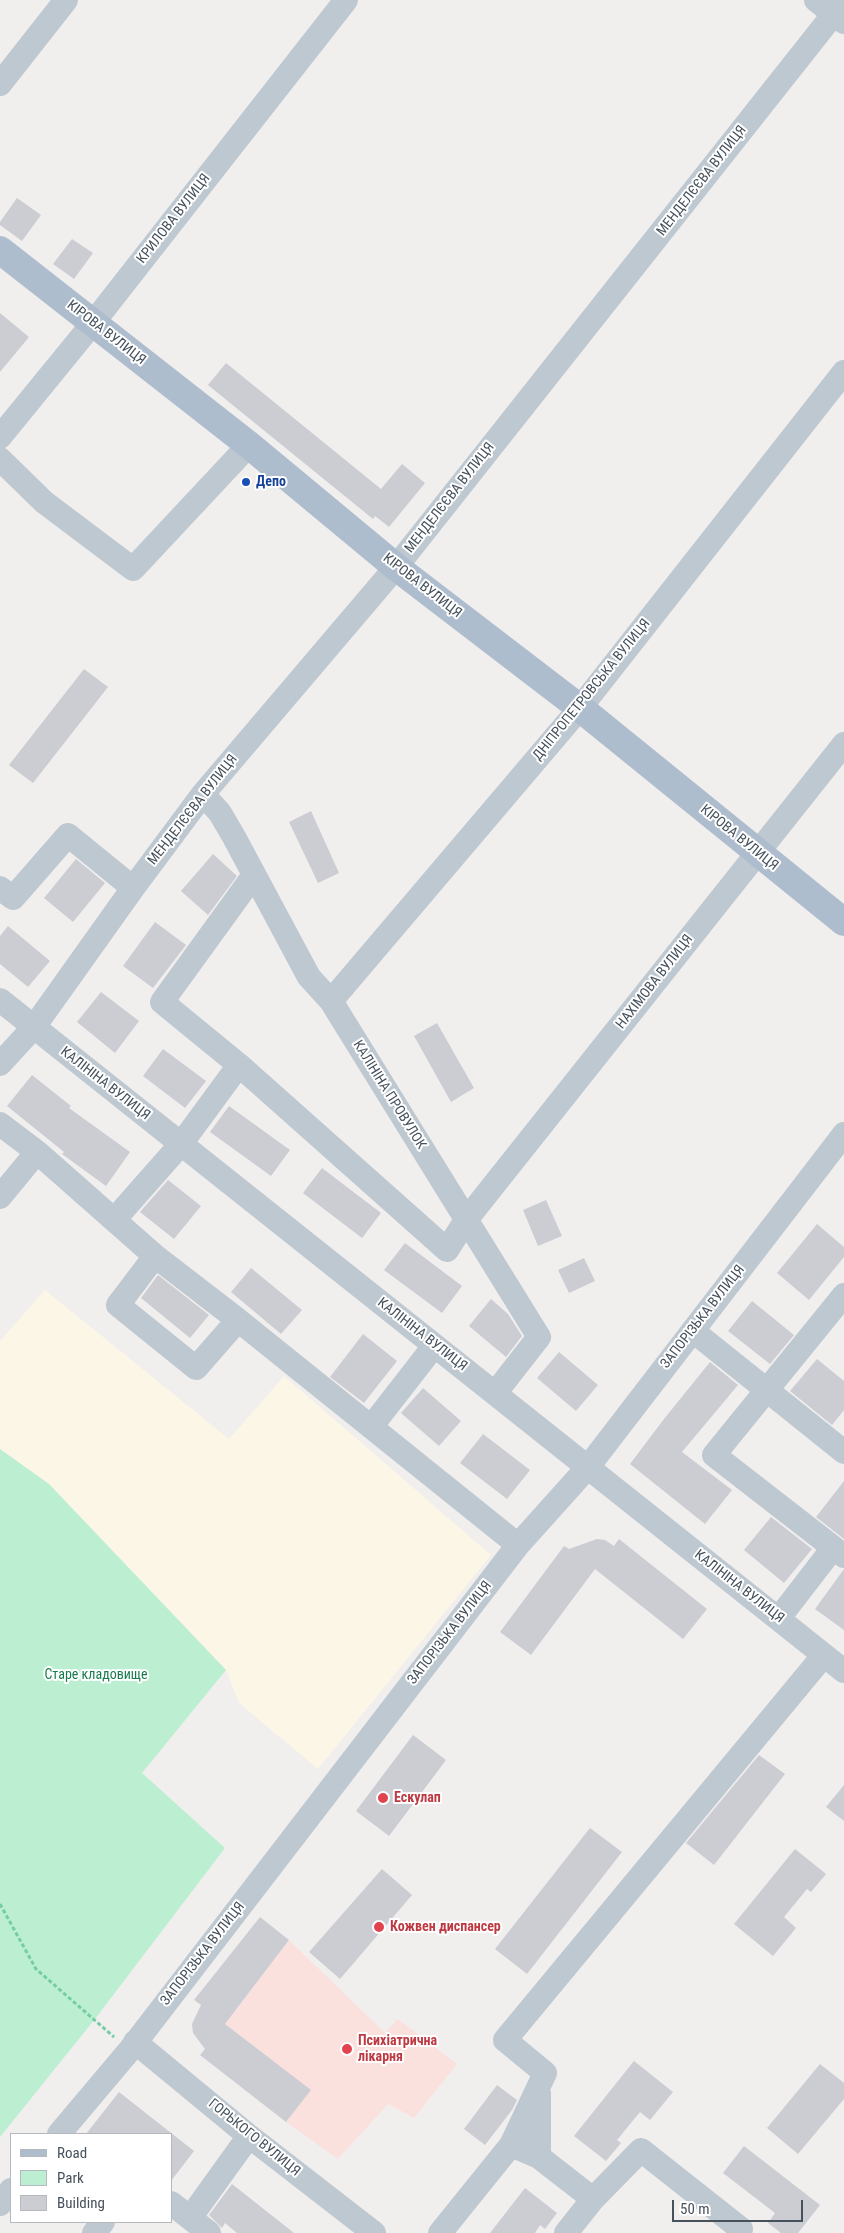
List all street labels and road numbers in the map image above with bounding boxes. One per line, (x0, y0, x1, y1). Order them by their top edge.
street label: МЕНДЕЛЄЄВА ВУЛИЦЯ (654, 122, 750, 240)
street label: КРИЛОВА ВУЛИЦЯ (134, 171, 214, 267)
street label: КІРОВА ВУЛИЦЯ (63, 297, 149, 369)
street label: МЕНДЕЛЄЄВА ВУЛИЦЯ (402, 439, 498, 557)
street label: КІРОВА ВУЛИЦЯ (379, 550, 465, 622)
street label: ДНІПРОПЕТРОВСЬКА ВУЛИЦЯ (530, 616, 654, 764)
street label: МЕНДЕЛЄЄВА ВУЛИЦЯ (145, 751, 241, 869)
street label: КІРОВА ВУЛИЦЯ (697, 801, 781, 875)
street label: НАХІМОВА ВУЛИЦЯ (613, 932, 697, 1032)
street label: КАЛІНІНА ПРОВУЛОК (349, 1038, 429, 1152)
street label: КАЛІНІНА ВУЛИЦЯ (57, 1044, 153, 1124)
street label: ЗАПОРІЗЬКА ВУЛИЦЯ (657, 1262, 749, 1372)
street label: КАЛІНІНА ВУЛИЦЯ (374, 1295, 470, 1375)
street label: КАЛІНІНА ВУЛИЦЯ (691, 1547, 787, 1627)
street label: ЗАПОРІЗЬКА ВУЛИЦЯ (404, 1578, 496, 1688)
street label: ЗАПОРІЗЬКА ВУЛИЦЯ (157, 1899, 249, 2009)
street label: ГОРЬКОГО ВУЛИЦЯ (205, 2096, 303, 2180)

